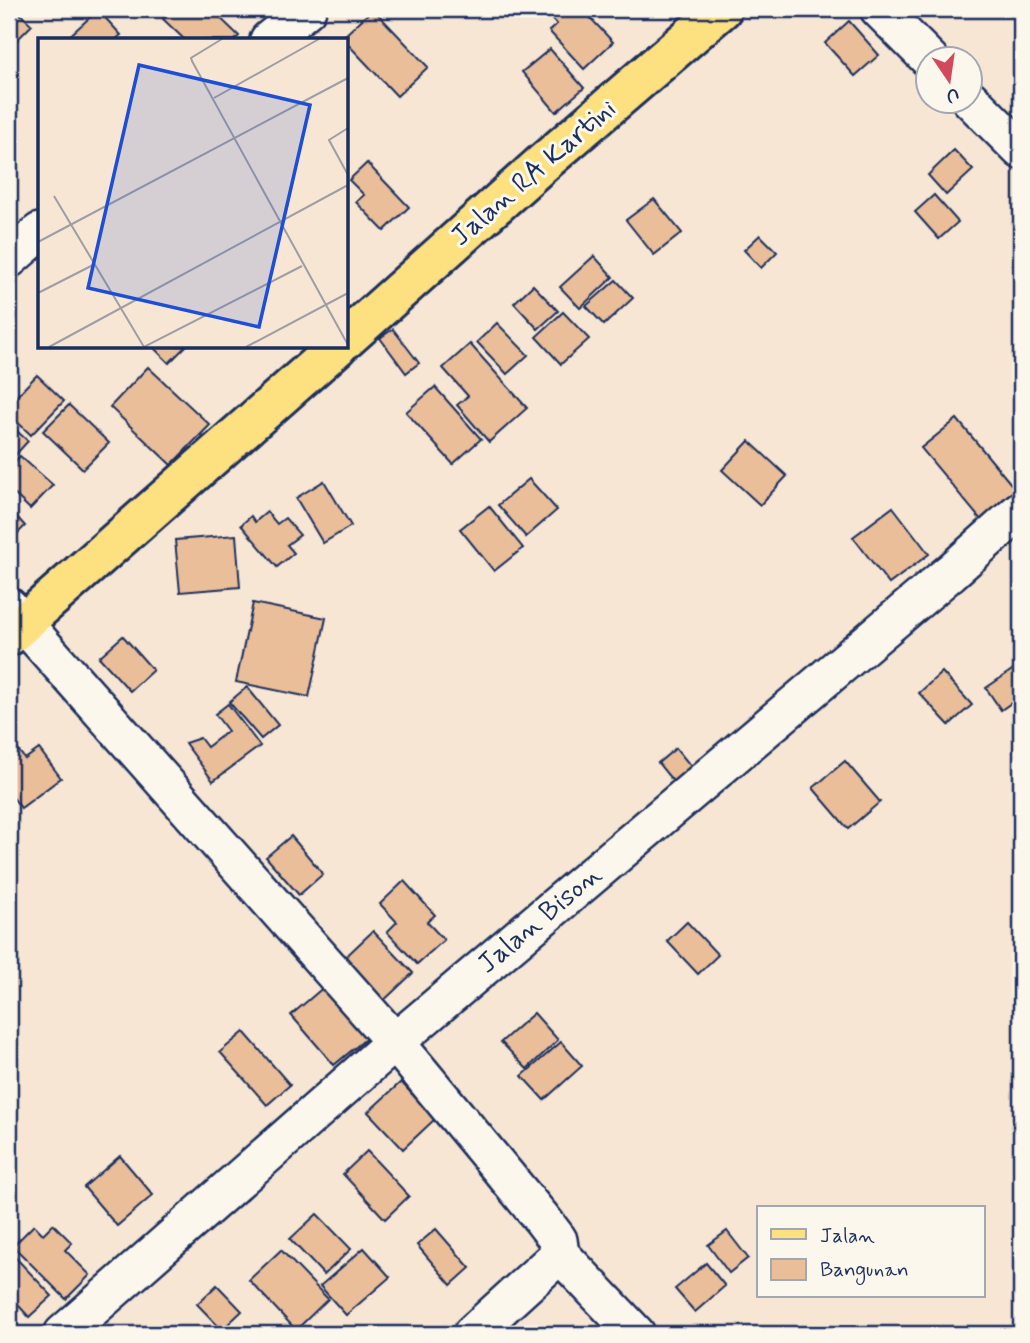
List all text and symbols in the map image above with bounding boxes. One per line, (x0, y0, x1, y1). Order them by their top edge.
inset map (38, 38, 348, 348)
north arrow (914, 46, 984, 116)
text: U (944, 82, 961, 109)
street label: Jalan RA Kartini (444, 91, 624, 255)
street label: Jalan Bison (470, 857, 610, 983)
legend (757, 1206, 984, 1298)
text: Jalan (820, 1222, 875, 1250)
text: Bangunan (820, 1256, 909, 1285)

